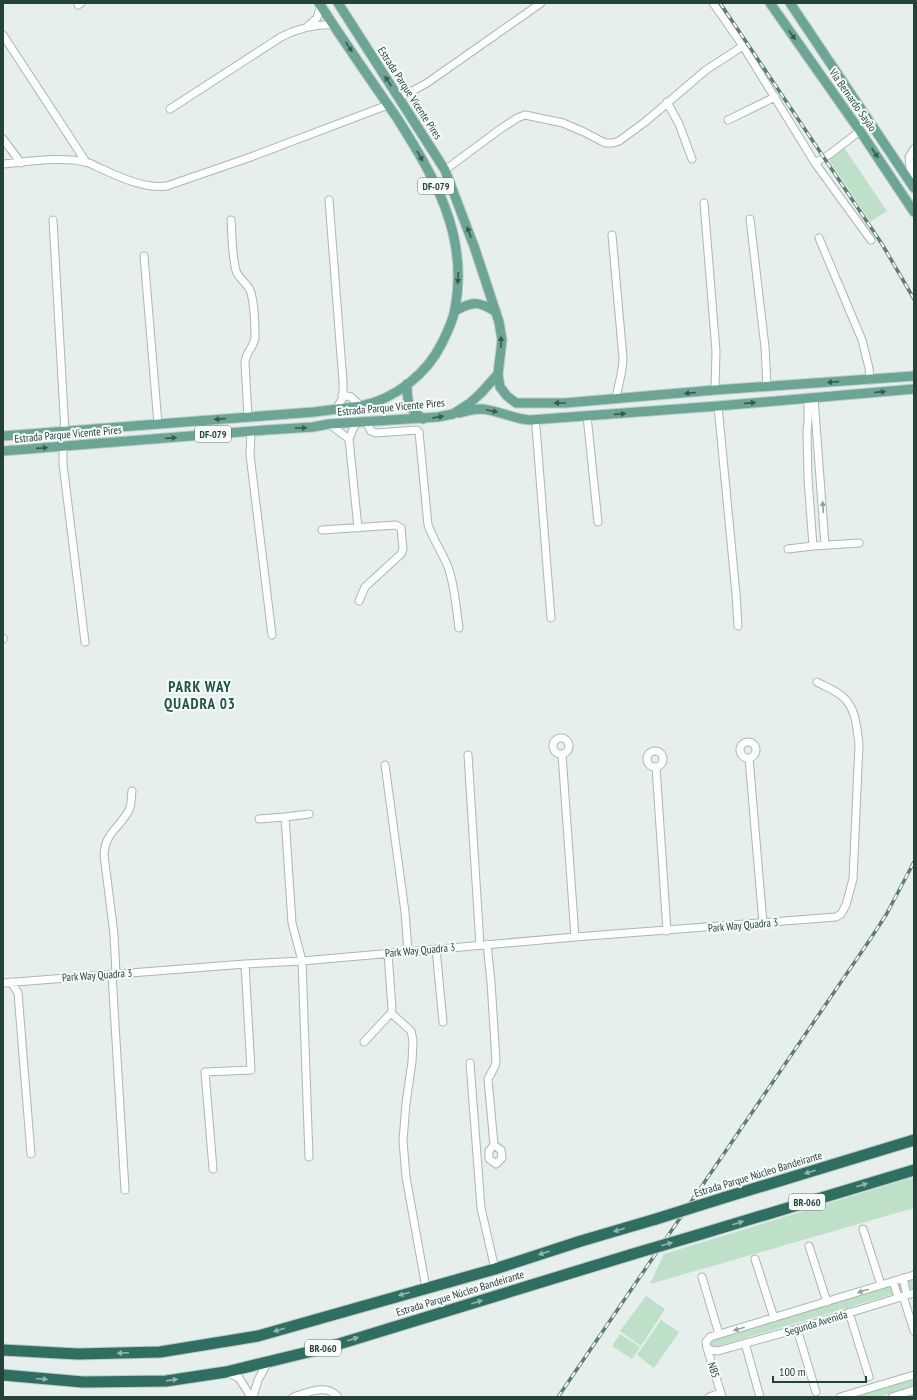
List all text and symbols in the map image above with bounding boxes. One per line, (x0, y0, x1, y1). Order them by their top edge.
one-way arrow (788, 30, 796, 40)
one-way arrow (345, 41, 352, 53)
street label: Estrada Parque Vicente Pires (375, 44, 445, 142)
street label: Via Bernardo Sayão (826, 65, 880, 134)
one-way arrow (384, 76, 392, 86)
one-way arrow (871, 148, 879, 158)
one-way arrow (416, 150, 423, 162)
road number: DF-079 (418, 178, 454, 194)
one-way arrow (466, 226, 472, 238)
one-way arrow (455, 272, 461, 285)
one-way arrow (498, 336, 504, 349)
one-way arrow (827, 378, 839, 385)
one-way arrow (684, 389, 696, 396)
one-way arrow (874, 389, 886, 395)
street label: Estrada Parque Vicente Pires (337, 395, 445, 419)
one-way arrow (553, 400, 566, 406)
one-way arrow (744, 400, 756, 407)
one-way arrow (486, 409, 498, 415)
one-way arrow (614, 410, 626, 417)
one-way arrow (432, 414, 444, 420)
one-way arrow (214, 416, 226, 422)
street label: Estrada Parque Vicente Pires (14, 422, 122, 446)
one-way arrow (295, 425, 308, 431)
road number: DF-079 (195, 426, 231, 442)
one-way arrow (165, 434, 177, 441)
one-way arrow (36, 445, 48, 451)
one-way arrow (819, 500, 826, 513)
district label: PARK WAY QUADRA 03 (164, 677, 236, 713)
street label: Park Way Quadra 3 (707, 915, 779, 935)
street label: Park Way Quadra 3 (384, 940, 456, 960)
street label: Park Way Quadra 3 (61, 966, 133, 984)
street label: Estrada Parque Núcleo Bandeirante (692, 1148, 824, 1200)
one-way arrow (803, 1169, 815, 1175)
one-way arrow (857, 1182, 869, 1188)
road number: BR-060 (789, 1194, 825, 1210)
one-way arrow (732, 1220, 744, 1226)
one-way arrow (613, 1227, 625, 1233)
one-way arrow (661, 1241, 673, 1247)
one-way arrow (537, 1250, 549, 1256)
street label: Estrada Parque Núcleo Bandeirante (394, 1267, 526, 1319)
one-way arrow (857, 1288, 869, 1294)
one-way arrow (398, 1291, 410, 1297)
one-way arrow (472, 1299, 484, 1305)
street label: Segunda Avenida (783, 1307, 849, 1339)
one-way arrow (733, 1326, 745, 1332)
one-way arrow (273, 1327, 285, 1333)
one-way arrow (347, 1336, 359, 1342)
road number: BR-060 (305, 1340, 341, 1356)
one-way arrow (116, 1350, 129, 1356)
scale bar (773, 1358, 866, 1384)
street label: NB5 (705, 1360, 723, 1380)
text: 100 m (779, 1364, 806, 1379)
one-way arrow (36, 1375, 48, 1382)
one-way arrow (166, 1377, 178, 1383)

